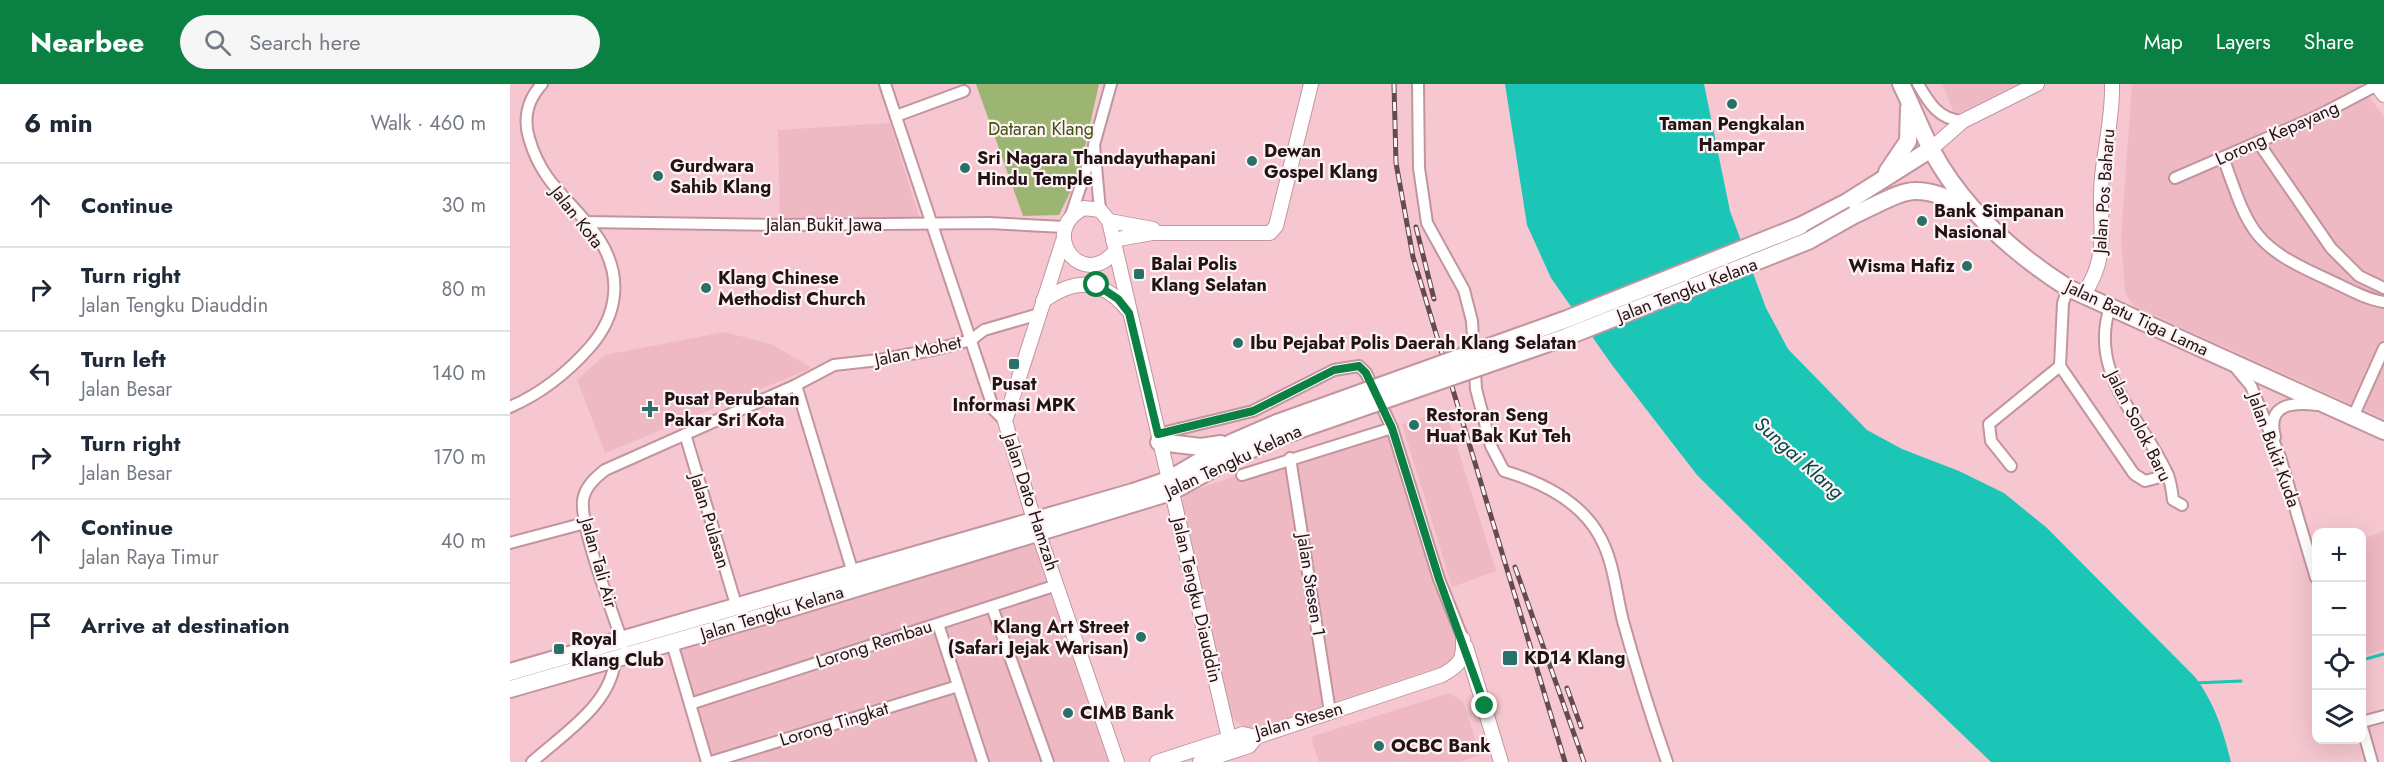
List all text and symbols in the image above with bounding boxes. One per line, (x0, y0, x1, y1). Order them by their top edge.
search box (180, 15, 600, 69)
text: Nearbee (30, 22, 144, 63)
icon: search (201, 26, 234, 59)
text: Search here (249, 26, 361, 58)
text: Map (2144, 27, 2183, 57)
text: Layers (2216, 27, 2271, 57)
text: Share (2304, 27, 2354, 57)
street label: Lorong Kepayang (2211, 94, 2343, 172)
marker: Taman Pengkalan Hampar (1725, 97, 1739, 111)
text: 6 min (24, 104, 93, 142)
text: Walk · 460 m (370, 109, 486, 138)
place label: Taman Pengkalan Hampar (1659, 111, 1805, 158)
park label: Dataran Klang (988, 116, 1094, 142)
street label: Jalan Pos Baharu (2087, 128, 2121, 256)
place label: Dewan Gospel Klang (1264, 138, 1378, 185)
place label: Sri Nagara Thandayuthapani Hindu Temple (977, 145, 1216, 192)
place label: Gurdwara Sahib Klang (670, 153, 771, 200)
marker: Dewan Gospel Klang (1245, 154, 1259, 168)
marker: Sri Nagara Thandayuthapani Hindu Temple (958, 161, 972, 175)
marker: Gurdwara Sahib Klang (651, 169, 665, 183)
street label: Jalan Kota (543, 179, 610, 254)
icon: ahead (24, 189, 57, 222)
text: Continue (81, 189, 173, 221)
text: 30 m (441, 191, 486, 220)
place label: Bank Simpanan Nasional (1934, 198, 2064, 245)
street label: Jalan Bukit Jawa (764, 212, 882, 238)
marker: Bank Simpanan Nasional (1915, 214, 1929, 228)
place label: Balai Polis Klang Selatan (1151, 251, 1267, 298)
street label: Jalan Tengku Kelana (1611, 251, 1761, 329)
place label: Wisma Hafiz (1848, 253, 1956, 279)
text: Turn right (81, 259, 181, 291)
marker: Wisma Hafiz (1960, 259, 1974, 273)
place label: Klang Chinese Methodist Church (718, 265, 866, 312)
marker: Balai Polis Klang Selatan (1132, 267, 1146, 281)
route start (1083, 271, 1109, 297)
icon: right (24, 273, 57, 306)
street label: Jalan Batu Tiga Lama (2059, 273, 2213, 363)
text: 80 m (441, 275, 486, 304)
marker: Klang Chinese Methodist Church (699, 281, 713, 295)
text: Jalan Tengku Diauddin (81, 291, 268, 320)
street label: Jalan Mohet (870, 329, 964, 373)
place label: Ibu Pejabat Polis Daerah Klang Selatan (1250, 330, 1577, 356)
marker: Ibu Pejabat Polis Daerah Klang Selatan (1231, 336, 1245, 350)
text: Turn left (81, 343, 166, 375)
icon: left (24, 357, 57, 390)
marker: Pusat Informasi MPK (1007, 357, 1021, 371)
text: 140 m (432, 359, 486, 388)
street label: Jalan Solok Baru (2099, 364, 2178, 486)
place label: Pusat Informasi MPK (952, 371, 1076, 418)
text: Jalan Besar (81, 375, 172, 404)
place label: Pusat Perubatan Pakar Sri Kota (664, 386, 800, 433)
street label: Jalan Bukit Kuda (2241, 387, 2307, 511)
marker: Pusat Perubatan Pakar Sri Kota (641, 400, 659, 418)
place label: Restoran Seng Huat Bak Kut Teh (1426, 402, 1571, 449)
water label: Sungai Klang (1748, 410, 1850, 506)
street label: Jalan Tengku Kelana (1158, 418, 1306, 505)
marker: Restoran Seng Huat Bak Kut Teh (1407, 418, 1421, 432)
text: Turn right (81, 427, 181, 459)
street label: Jalan Dato Hamzah (996, 428, 1065, 574)
icon: right (24, 441, 57, 474)
text: 170 m (433, 443, 486, 472)
text: Jalan Besar (81, 459, 172, 488)
street label: Jalan Pulasan (683, 469, 737, 572)
text: Continue (81, 511, 173, 543)
street label: Jalan Tali Air (573, 513, 625, 612)
street label: Jalan Tengku Diauddin (1165, 513, 1229, 685)
icon: ahead (24, 525, 57, 558)
text: 40 m (441, 527, 486, 556)
map controls (2312, 528, 2366, 744)
button: + (2312, 528, 2366, 582)
street label: Jalan Stesen 1 (1290, 530, 1332, 638)
text: Jalan Raya Timur (81, 543, 219, 572)
street label: Jalan Tengku Kelana (695, 579, 847, 648)
button: − (2312, 582, 2366, 636)
icon: arrive (24, 609, 57, 642)
text: Arrive at destination (81, 609, 290, 641)
street label: Lorong Rembau (813, 613, 935, 675)
place label: Klang Art Street (Safari Jejak Warisan) (948, 614, 1129, 661)
place label: Royal Klang Club (571, 626, 664, 673)
marker: Klang Art Street (Safari Jejak Warisan) (1134, 630, 1148, 644)
button: locate (2312, 636, 2366, 690)
marker: Royal Klang Club (552, 642, 566, 656)
place label: KD14 Klang (1524, 645, 1625, 671)
marker: KD14 Klang (1501, 649, 1519, 667)
button: layers (2312, 690, 2366, 744)
route end (1471, 692, 1497, 718)
street label: Lorong Tingkat (776, 695, 892, 753)
street label: Jalan Stesen (1250, 695, 1346, 745)
place label: CIMB Bank (1080, 700, 1175, 726)
marker: CIMB Bank (1061, 706, 1075, 720)
place label: OCBC Bank (1391, 733, 1491, 759)
marker: OCBC Bank (1372, 739, 1386, 753)

